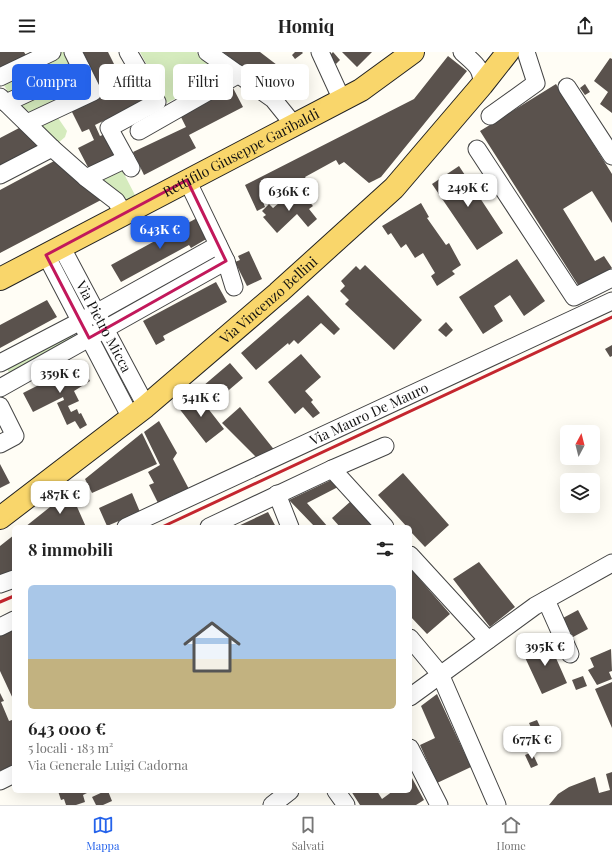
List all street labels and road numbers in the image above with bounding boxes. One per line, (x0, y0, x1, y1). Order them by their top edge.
street label: Rettifilo Giuseppe Garibaldi (159, 104, 322, 201)
street label: Via Vincenzo Bellini (215, 252, 321, 348)
street label: Via Pietro Micca (72, 276, 136, 376)
street label: Via Mauro De Mauro (305, 378, 432, 450)

